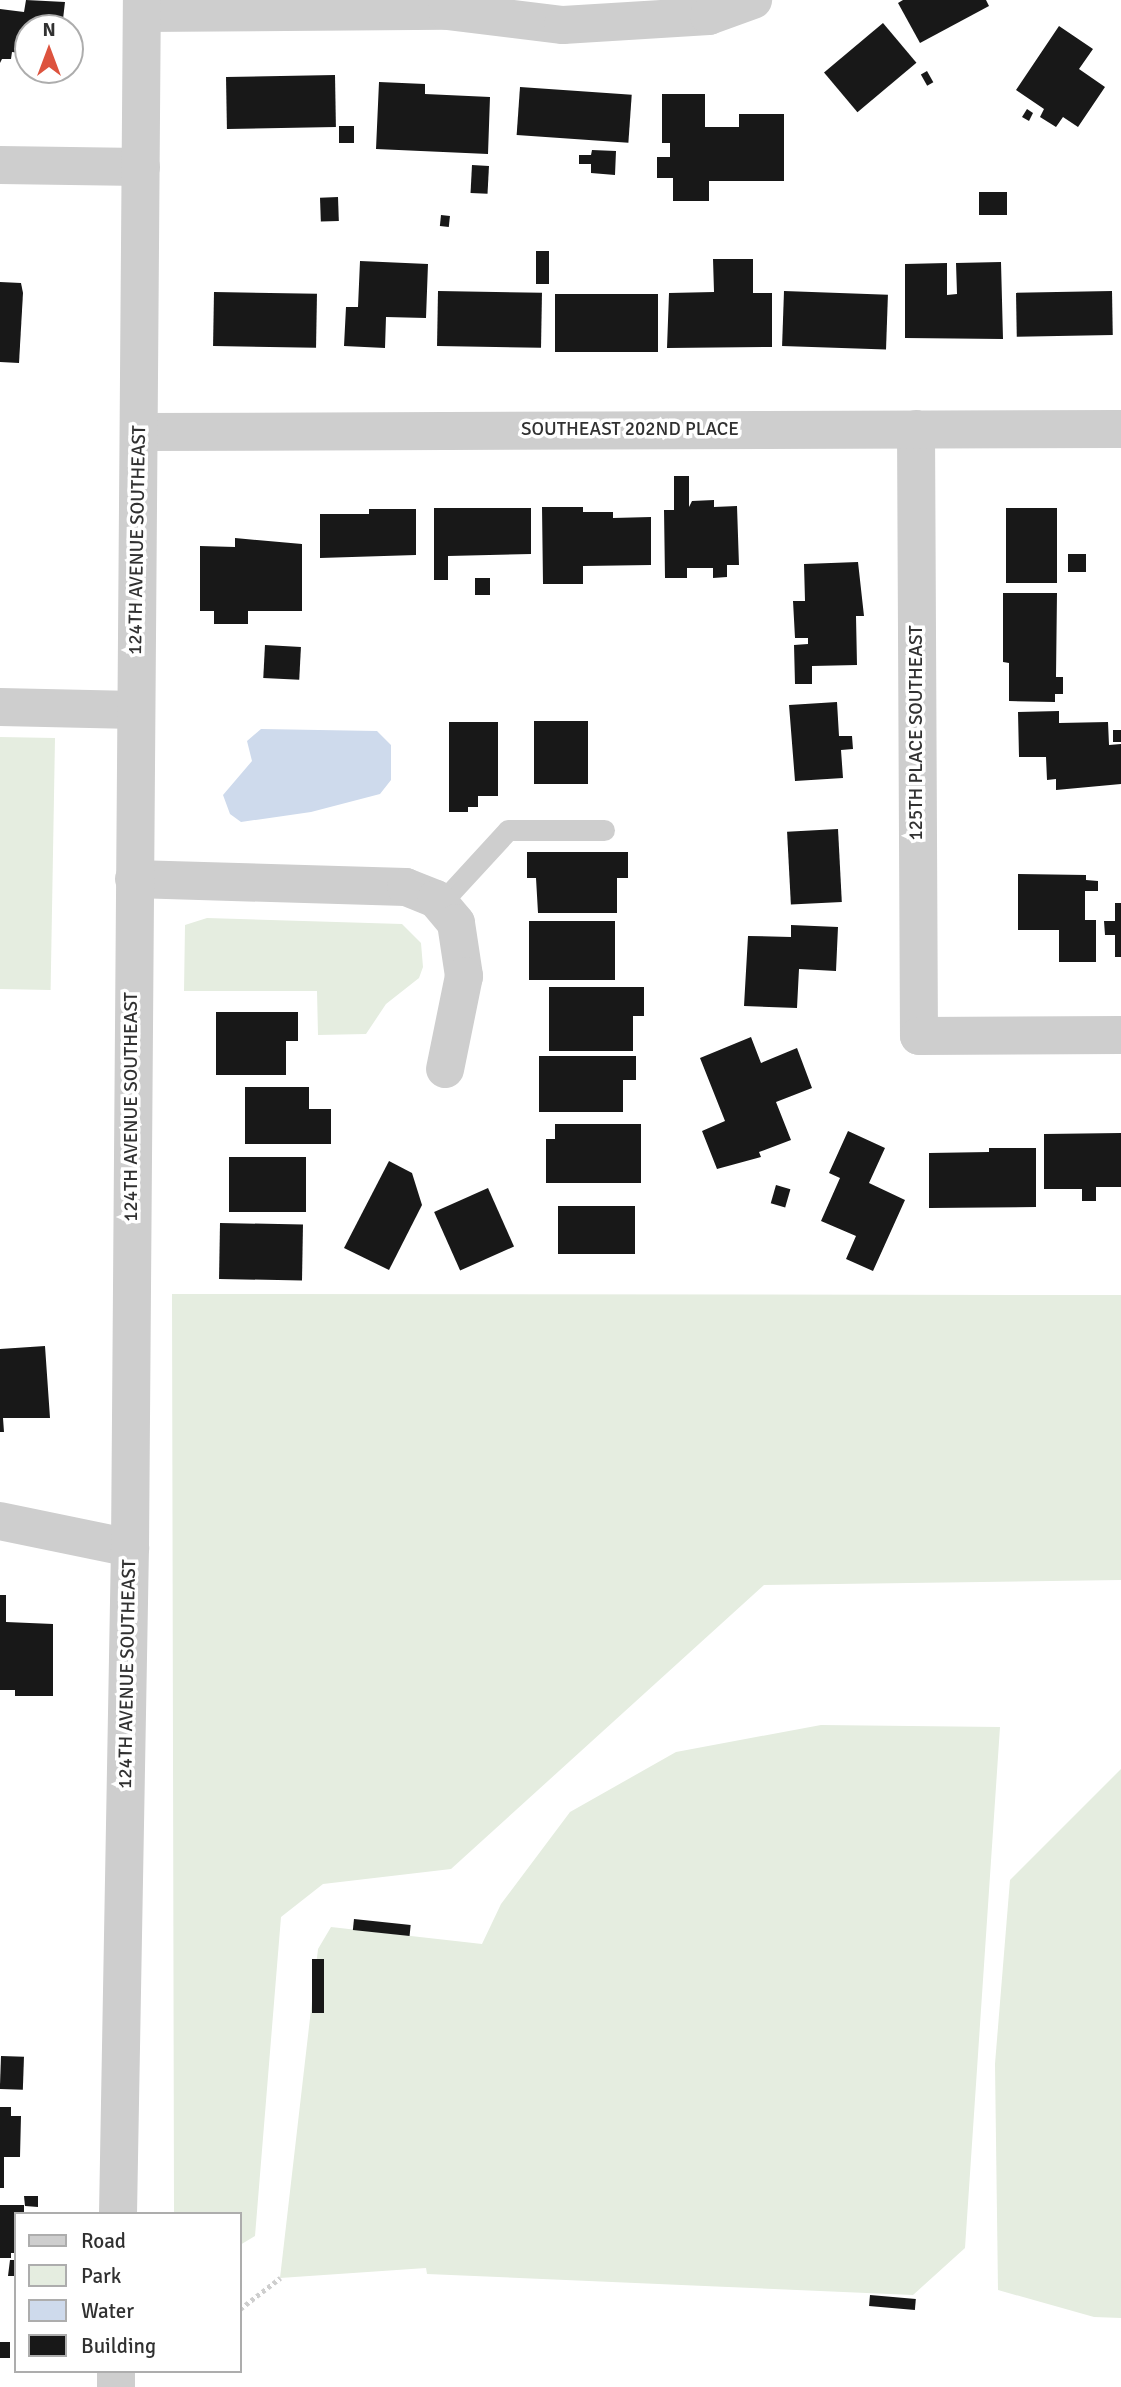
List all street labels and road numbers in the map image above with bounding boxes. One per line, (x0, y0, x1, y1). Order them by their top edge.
street label: SOUTHEAST 202ND PLACE (521, 419, 739, 441)
street label: 124TH AVENUE SOUTHEAST (125, 425, 151, 655)
street label: 125TH PLACE SOUTHEAST (906, 625, 928, 841)
street label: 124TH AVENUE SOUTHEAST (121, 992, 143, 1222)
street label: 124TH AVENUE SOUTHEAST (115, 1559, 141, 1789)

